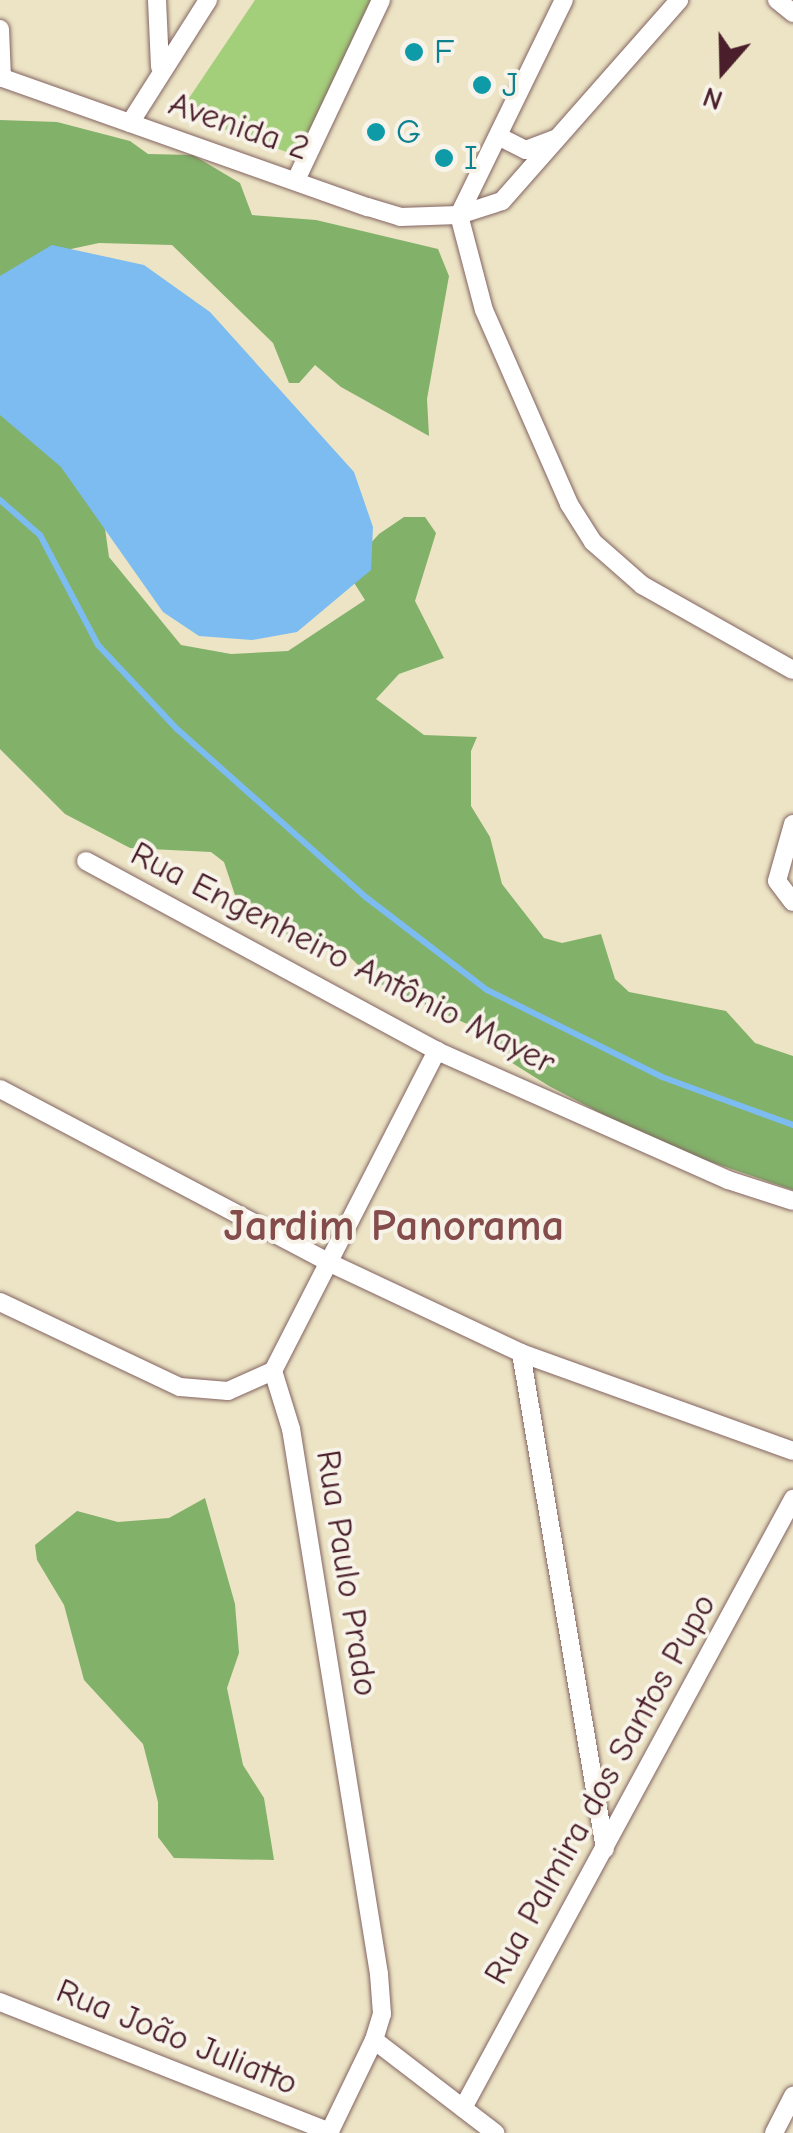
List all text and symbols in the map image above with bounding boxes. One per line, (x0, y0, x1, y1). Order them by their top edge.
north arrow (673, 20, 773, 120)
place label: F (434, 31, 454, 73)
marker: F (403, 41, 425, 63)
place label: J (502, 64, 518, 106)
marker: J (471, 74, 493, 96)
text: N (699, 80, 727, 116)
street label: Avenida 2 (163, 82, 315, 170)
place label: G (396, 111, 421, 153)
marker: G (365, 121, 387, 143)
place label: I (464, 137, 478, 179)
marker: I (433, 147, 455, 169)
street label: Rua Engenheiro Antônio Mayer (124, 832, 562, 1084)
district label: Jardim Panorama (224, 1199, 564, 1253)
street label: Rua Paulo Prado (307, 1447, 387, 1699)
street label: Rua Palmira dos Santos Pupo (475, 1586, 725, 1992)
street label: Rua João Juliatto (50, 1970, 304, 2104)

